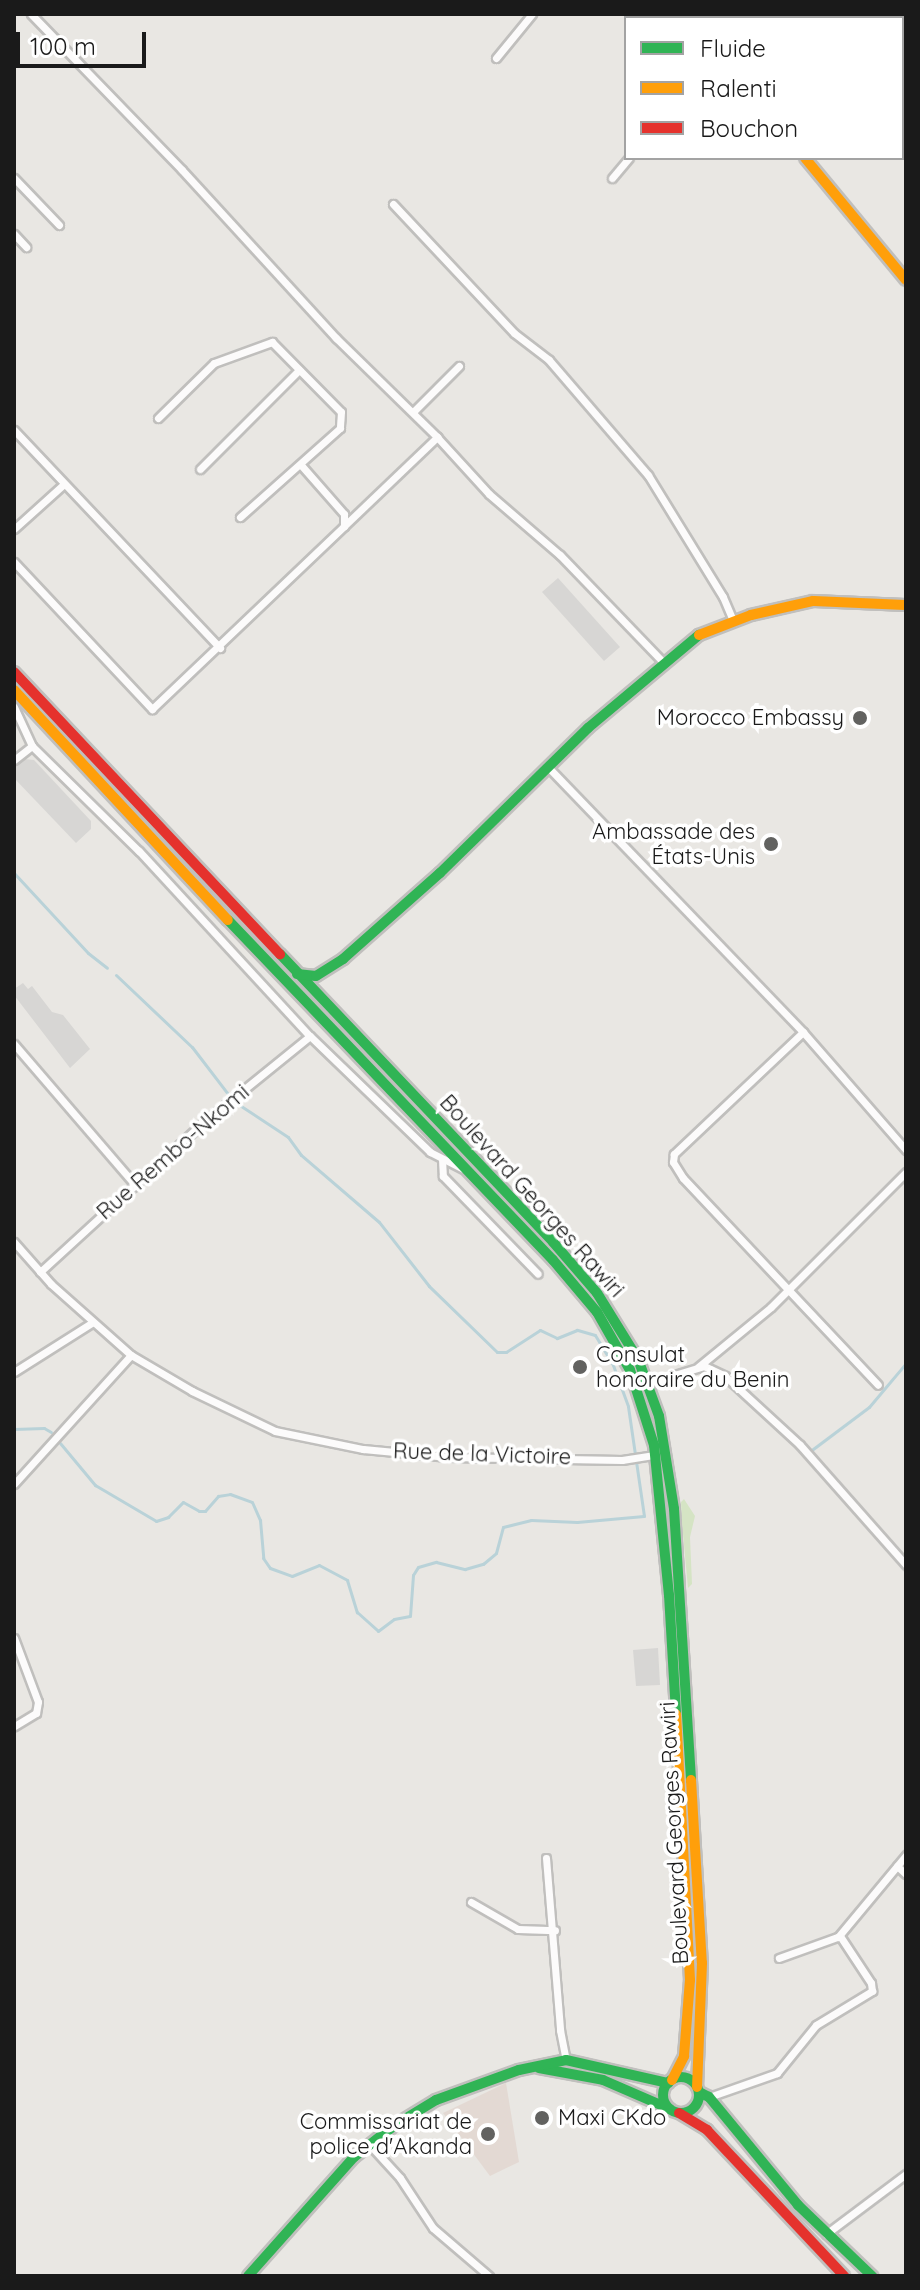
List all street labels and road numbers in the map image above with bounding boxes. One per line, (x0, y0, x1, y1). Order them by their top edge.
street label: Rue Rembo-Nkomi (91, 1079, 255, 1225)
street label: Boulevard Georges Rawiri (434, 1089, 630, 1303)
street label: Rue de la Victoire (393, 1438, 571, 1470)
street label: Boulevard Georges Rawiri (654, 1701, 694, 1965)

